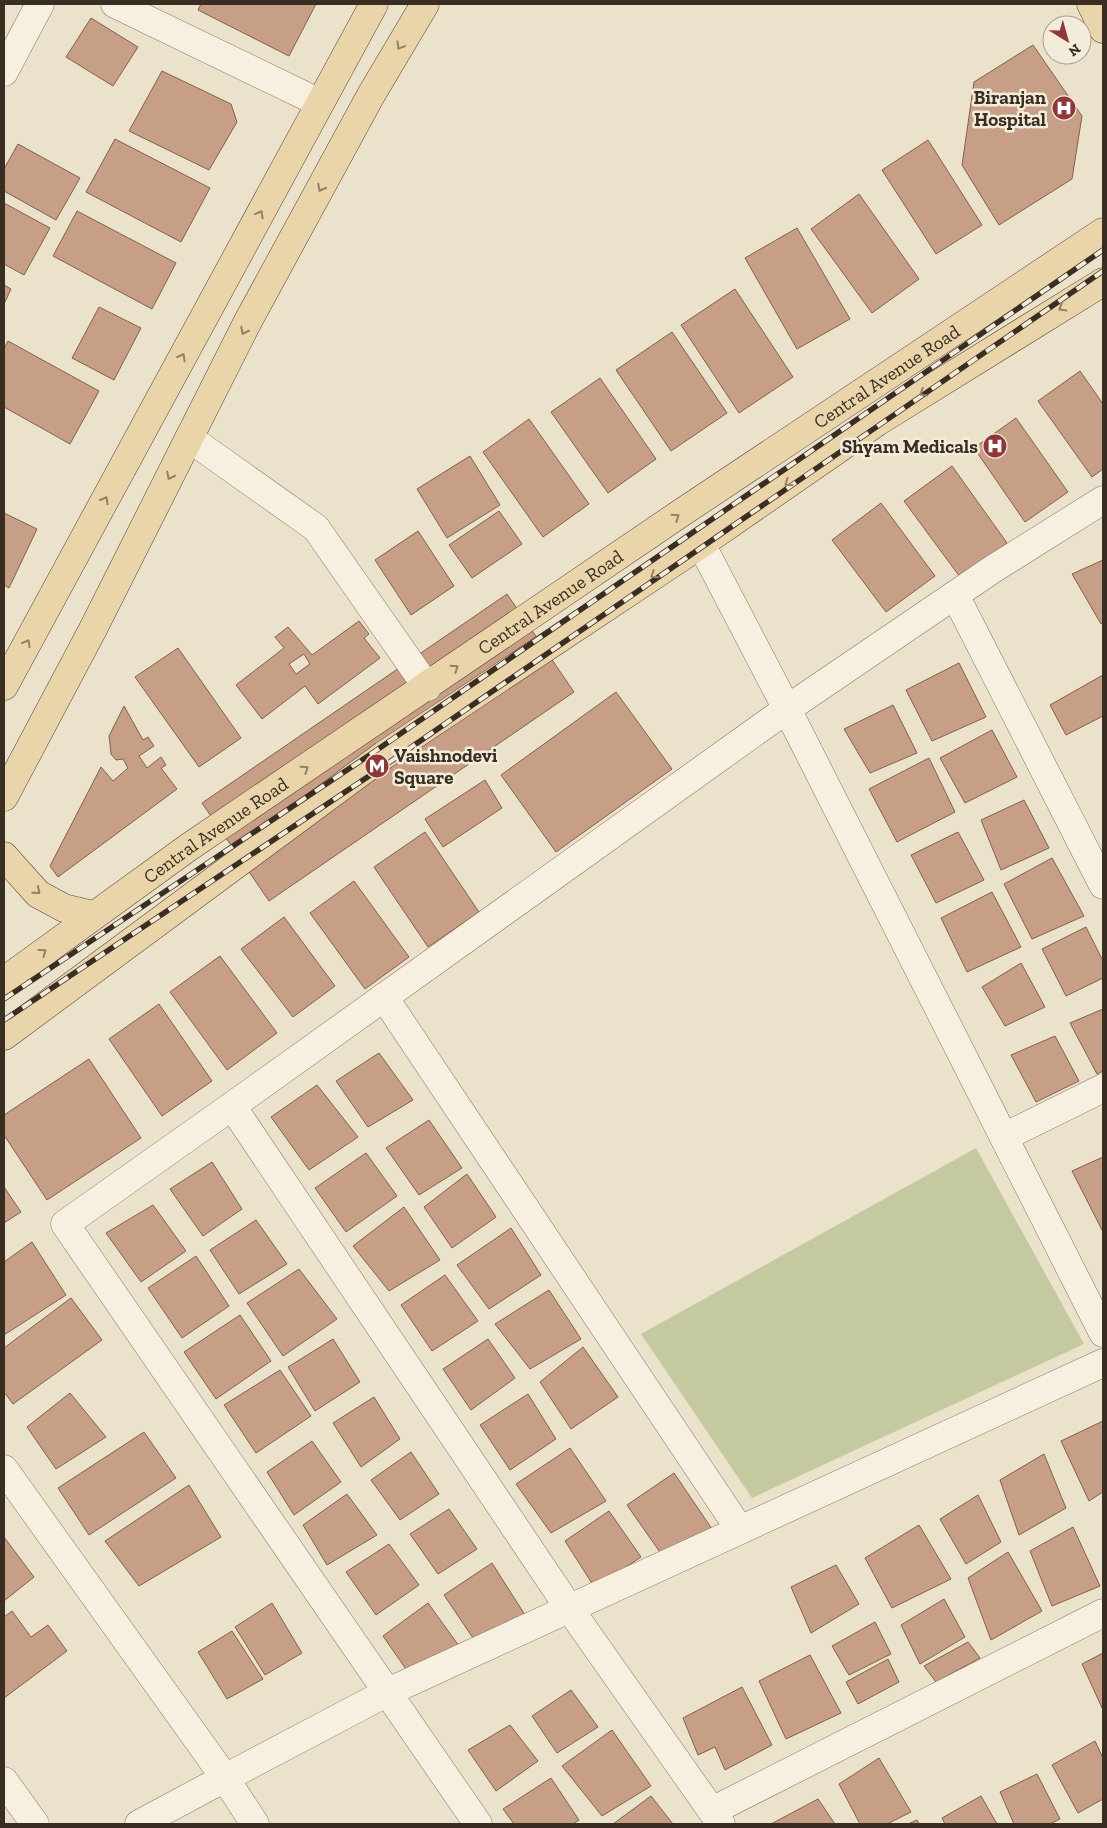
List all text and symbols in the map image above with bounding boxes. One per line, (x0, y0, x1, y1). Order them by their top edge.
north arrow (1042, 15, 1092, 65)
one-way arrow (396, 40, 406, 49)
text: N (1065, 40, 1084, 60)
place label: Biranjan Hospital (973, 86, 1047, 131)
hospital icon: Biranjan Hospital (1051, 95, 1077, 121)
one-way arrow (317, 182, 327, 191)
one-way arrow (254, 211, 264, 220)
one-way arrow (1058, 301, 1067, 311)
street label: Central Avenue Road (809, 319, 965, 433)
one-way arrow (240, 325, 250, 334)
one-way arrow (176, 353, 186, 362)
one-way arrow (920, 387, 929, 396)
hospital icon: Shyam Medicals (982, 433, 1008, 459)
place label: Shyam Medicals (842, 435, 978, 458)
one-way arrow (166, 470, 176, 479)
one-way arrow (785, 477, 794, 486)
one-way arrow (98, 496, 108, 505)
one-way arrow (670, 514, 679, 523)
street label: Central Avenue Road (473, 544, 628, 660)
one-way arrow (651, 569, 660, 579)
one-way arrow (21, 639, 31, 648)
one-way arrow (449, 665, 458, 674)
place label: Vaishnodevi Square (394, 744, 498, 789)
metro station icon: Vaishnodevi Square (364, 753, 390, 779)
one-way arrow (300, 766, 309, 775)
street label: Central Avenue Road (139, 772, 293, 888)
one-way arrow (31, 886, 40, 895)
one-way arrow (37, 949, 47, 958)

